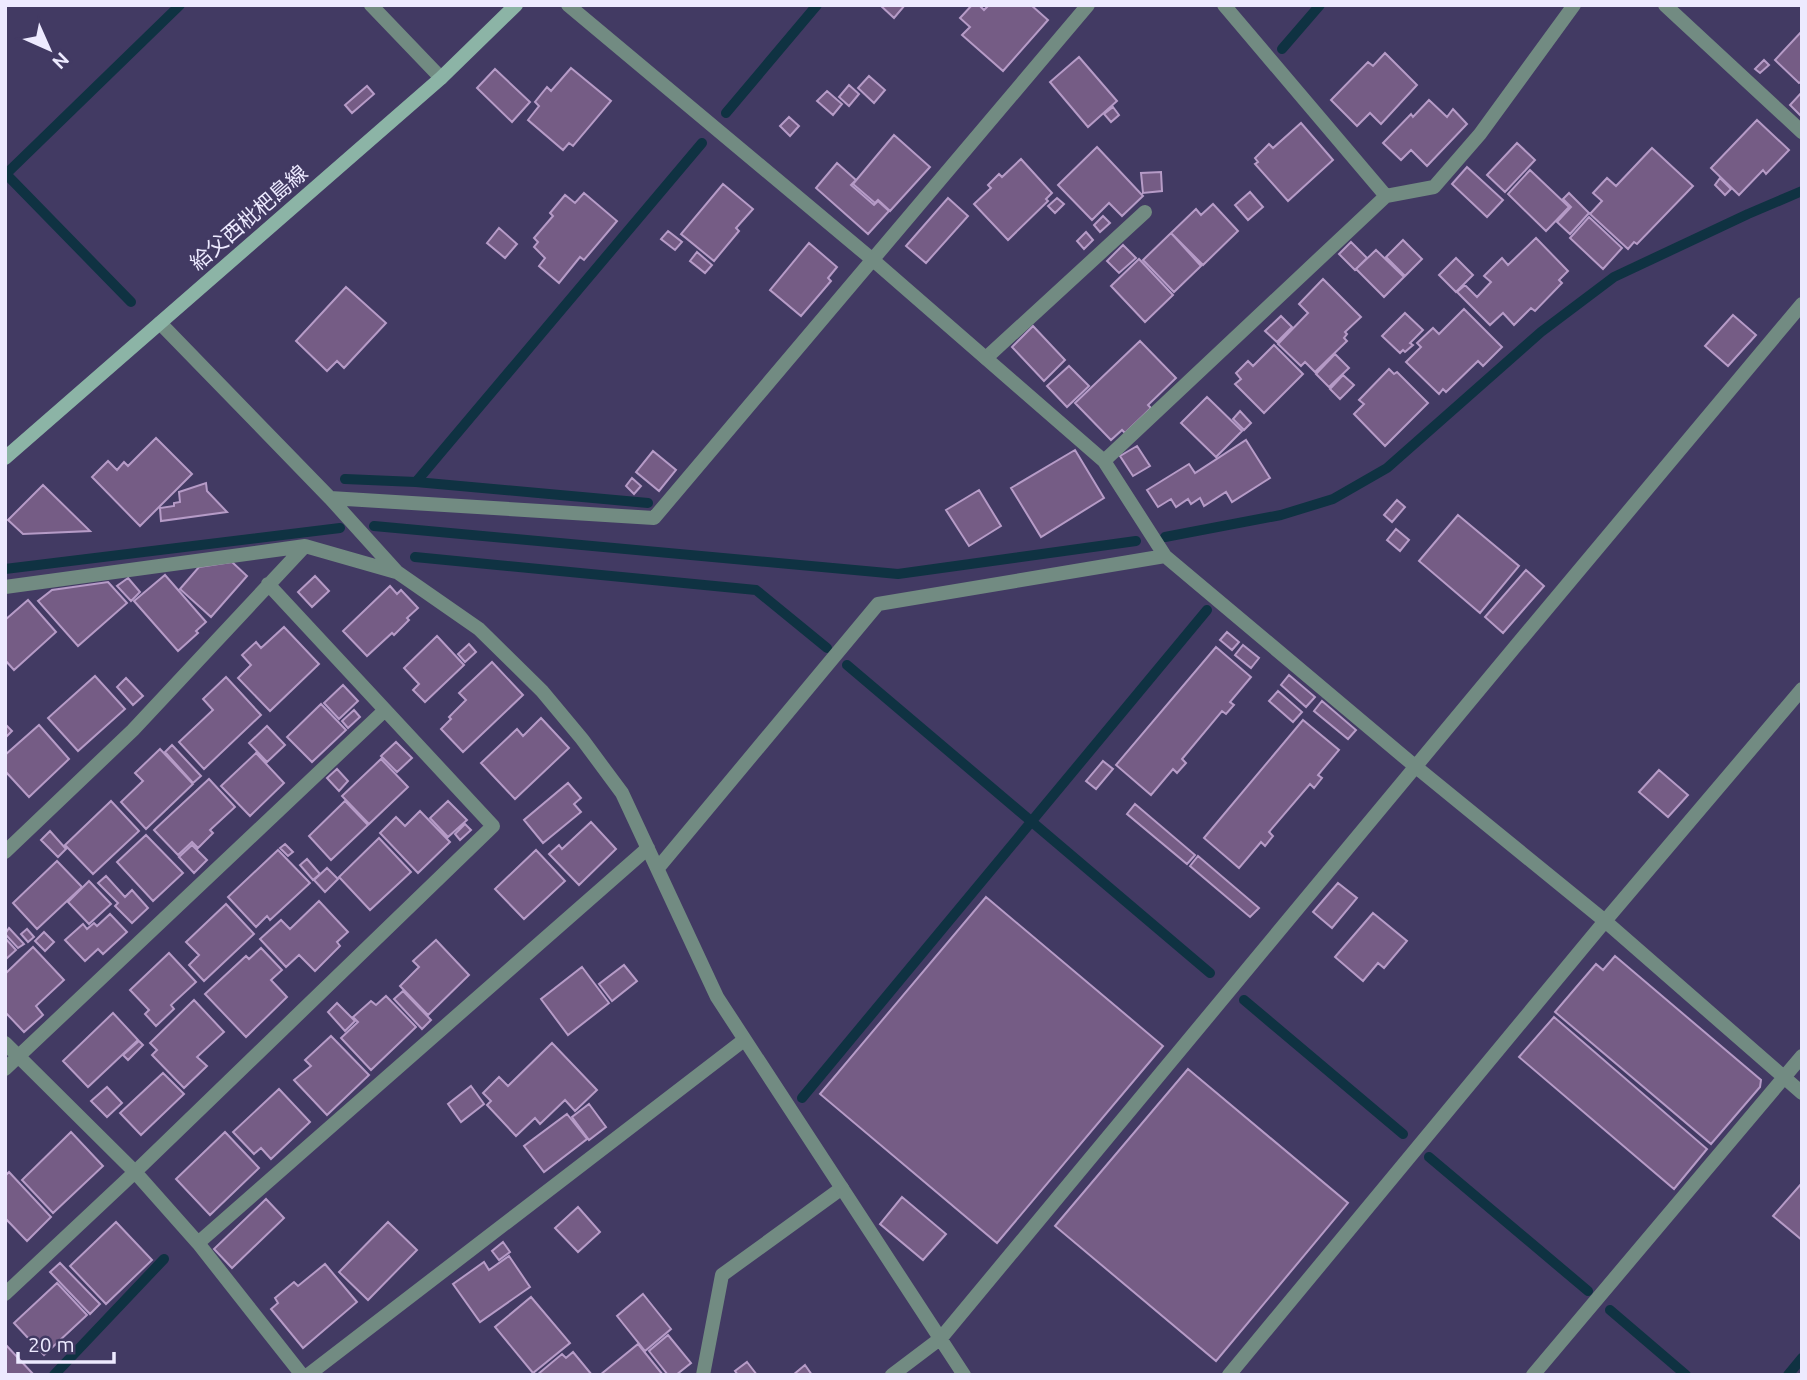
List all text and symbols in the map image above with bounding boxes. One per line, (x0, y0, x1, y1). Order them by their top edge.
north arrow (14, 14, 84, 84)
text: N (48, 48, 74, 74)
street label: 給父西枇杷島線 (185, 160, 312, 275)
scale bar (18, 1320, 114, 1364)
text: 20 m (28, 1332, 75, 1356)

